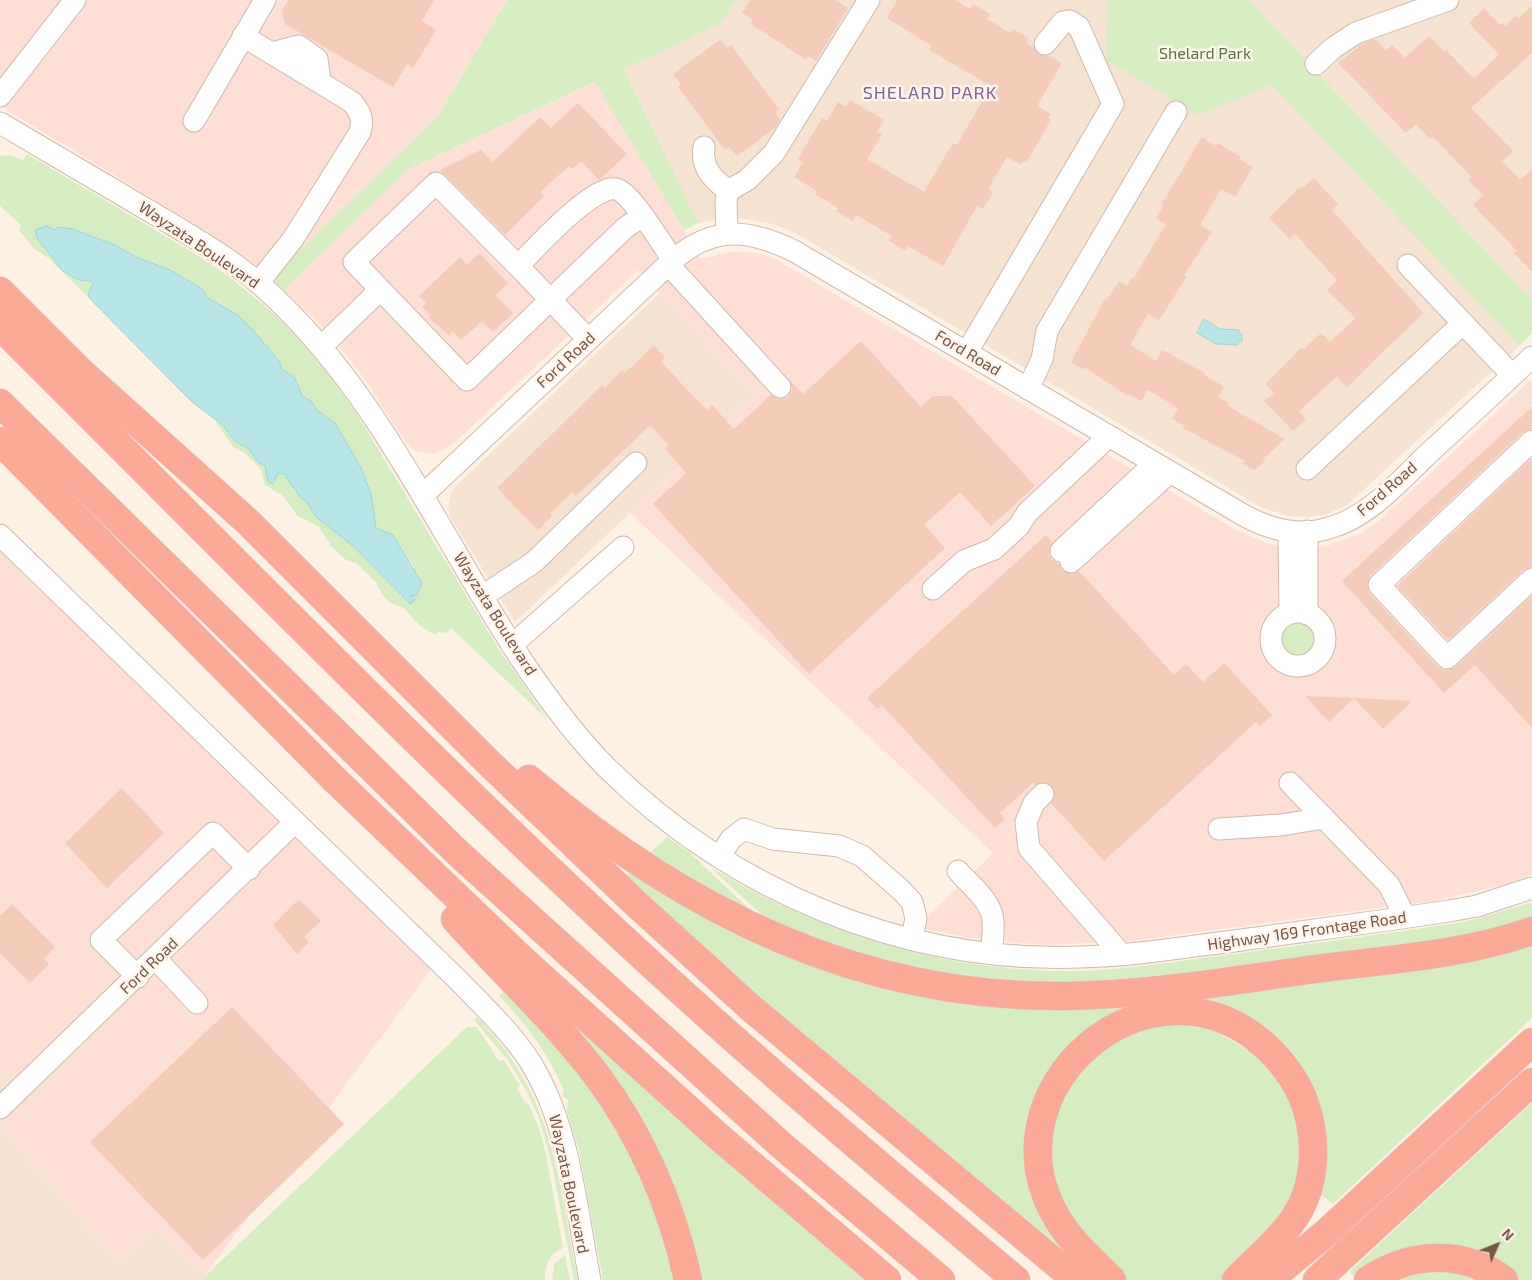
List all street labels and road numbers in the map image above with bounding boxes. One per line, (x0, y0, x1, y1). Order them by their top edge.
street label: Wayzata Boulevard (135, 197, 263, 293)
street label: Ford Road (932, 326, 1004, 380)
street label: Ford Road (533, 328, 599, 392)
street label: Ford Road (1353, 458, 1421, 520)
street label: Wayzata Boulevard (449, 549, 541, 679)
street label: Highway 169 Frontage Road (1206, 908, 1408, 954)
street label: Ford Road (116, 934, 182, 998)
street label: Wayzata Boulevard (545, 1113, 593, 1255)

